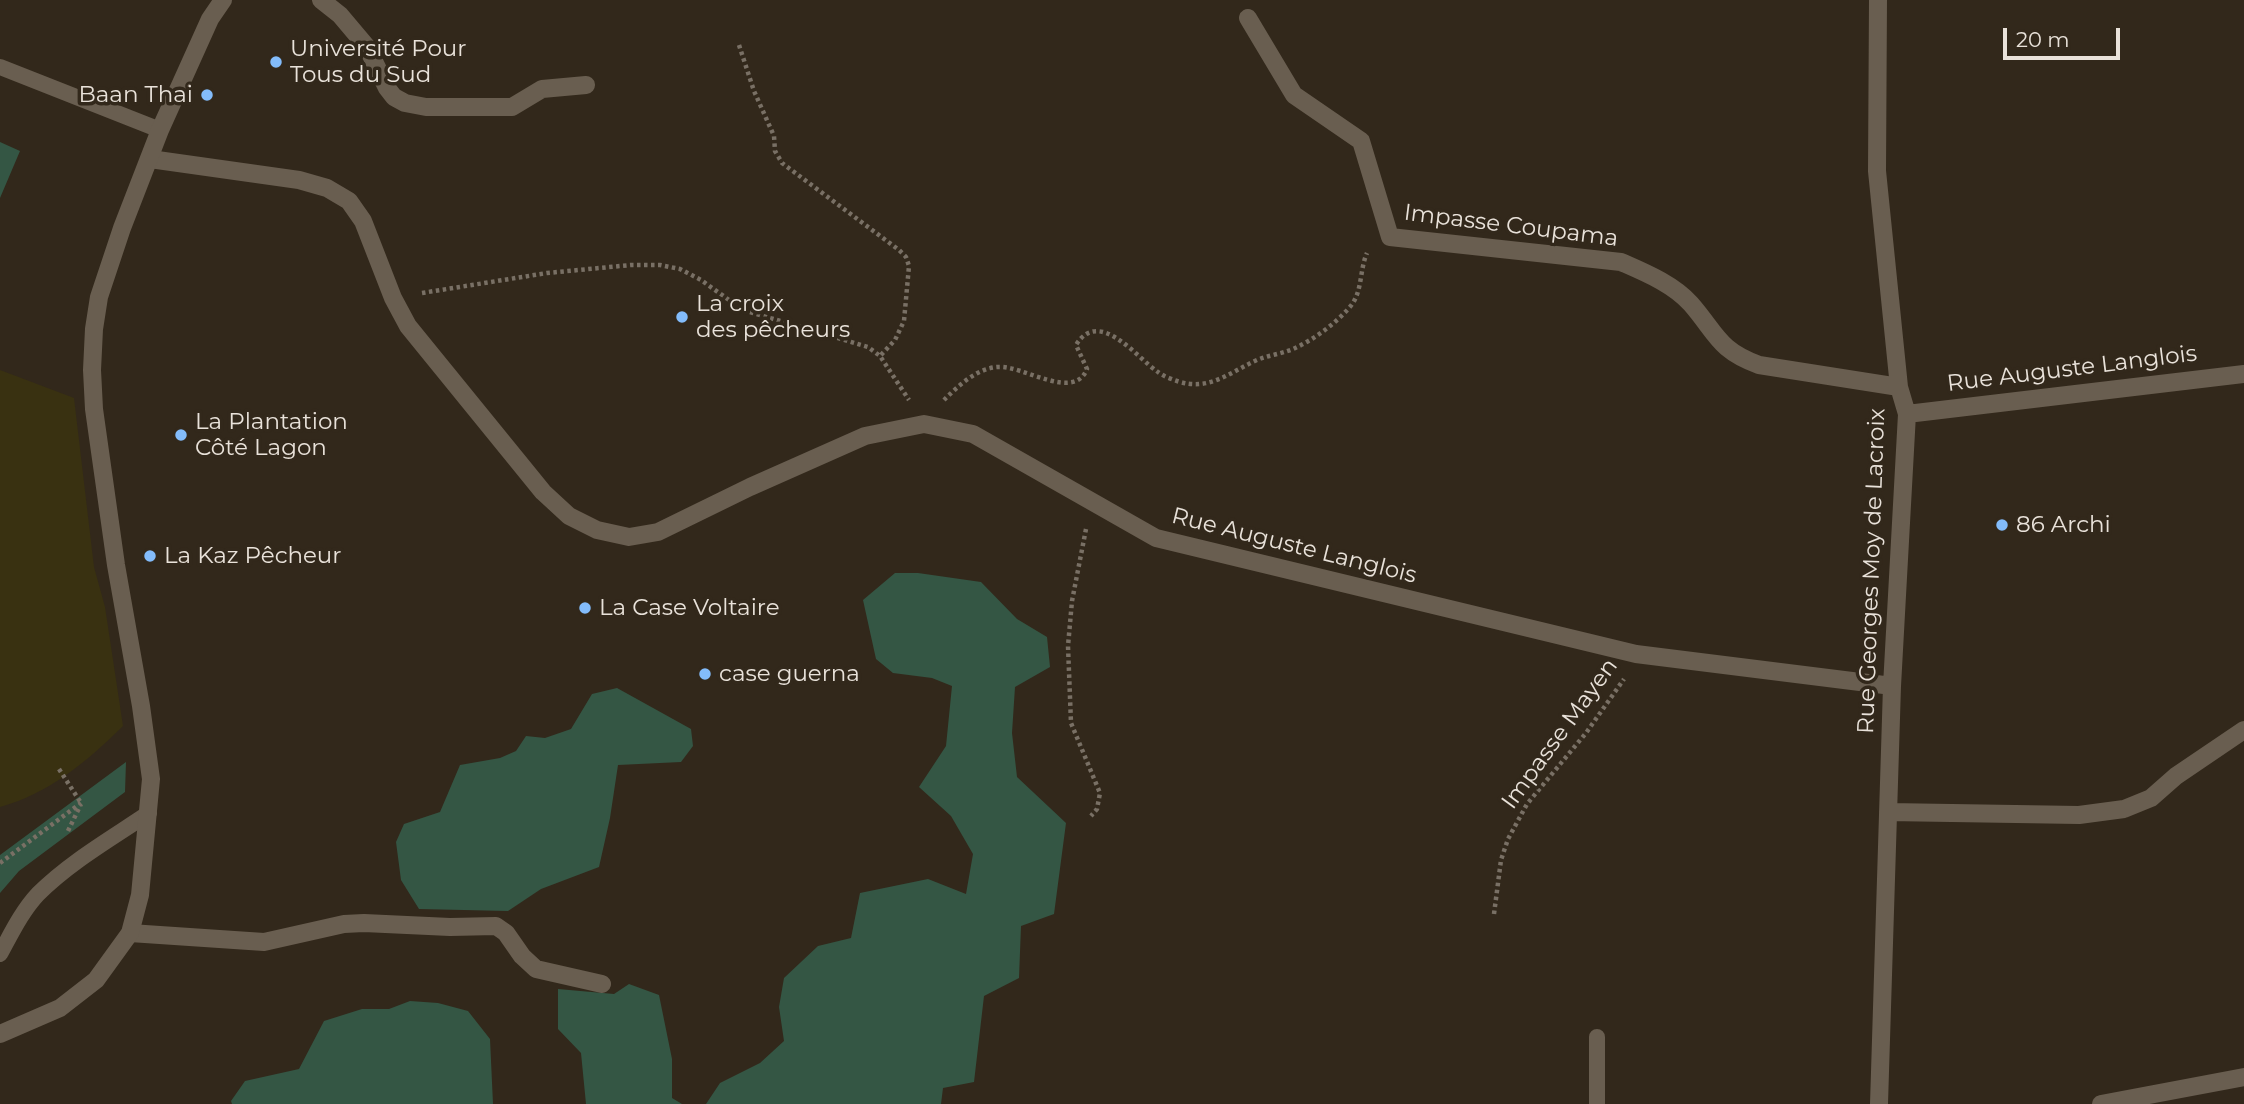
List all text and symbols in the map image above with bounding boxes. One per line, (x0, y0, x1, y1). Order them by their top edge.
scale bar (2006, 14, 2123, 58)
text: 20 m (2016, 27, 2070, 52)
place label: Université Pour Tous du Sud (290, 35, 466, 89)
marker: Université Pour Tous du Sud (268, 54, 284, 70)
place label: Baan Thai (78, 81, 193, 109)
marker: Baan Thai (199, 87, 215, 103)
street label: Impasse Coupama (1402, 199, 1620, 253)
place label: La croix des pêcheurs (696, 290, 850, 344)
marker: La croix des pêcheurs (674, 309, 690, 325)
street label: Rue Auguste Langlois (1946, 340, 2198, 398)
place label: La Plantation Côté Lagon (195, 408, 348, 462)
street label: Rue Georges Moy de Lacroix (1853, 408, 1891, 734)
marker: La Plantation Côté Lagon (173, 427, 189, 443)
street label: Rue Auguste Langlois (1169, 502, 1419, 590)
place label: 86 Archi (2016, 511, 2111, 539)
marker: 86 Archi (1994, 517, 2010, 533)
place label: La Kaz Pêcheur (164, 542, 342, 570)
marker: La Kaz Pêcheur (142, 548, 158, 564)
place label: La Case Voltaire (599, 594, 780, 622)
marker: La Case Voltaire (577, 600, 593, 616)
street label: Impasse Mayen (1496, 653, 1624, 815)
place label: case guerna (719, 660, 860, 688)
marker: case guerna (697, 666, 713, 682)

